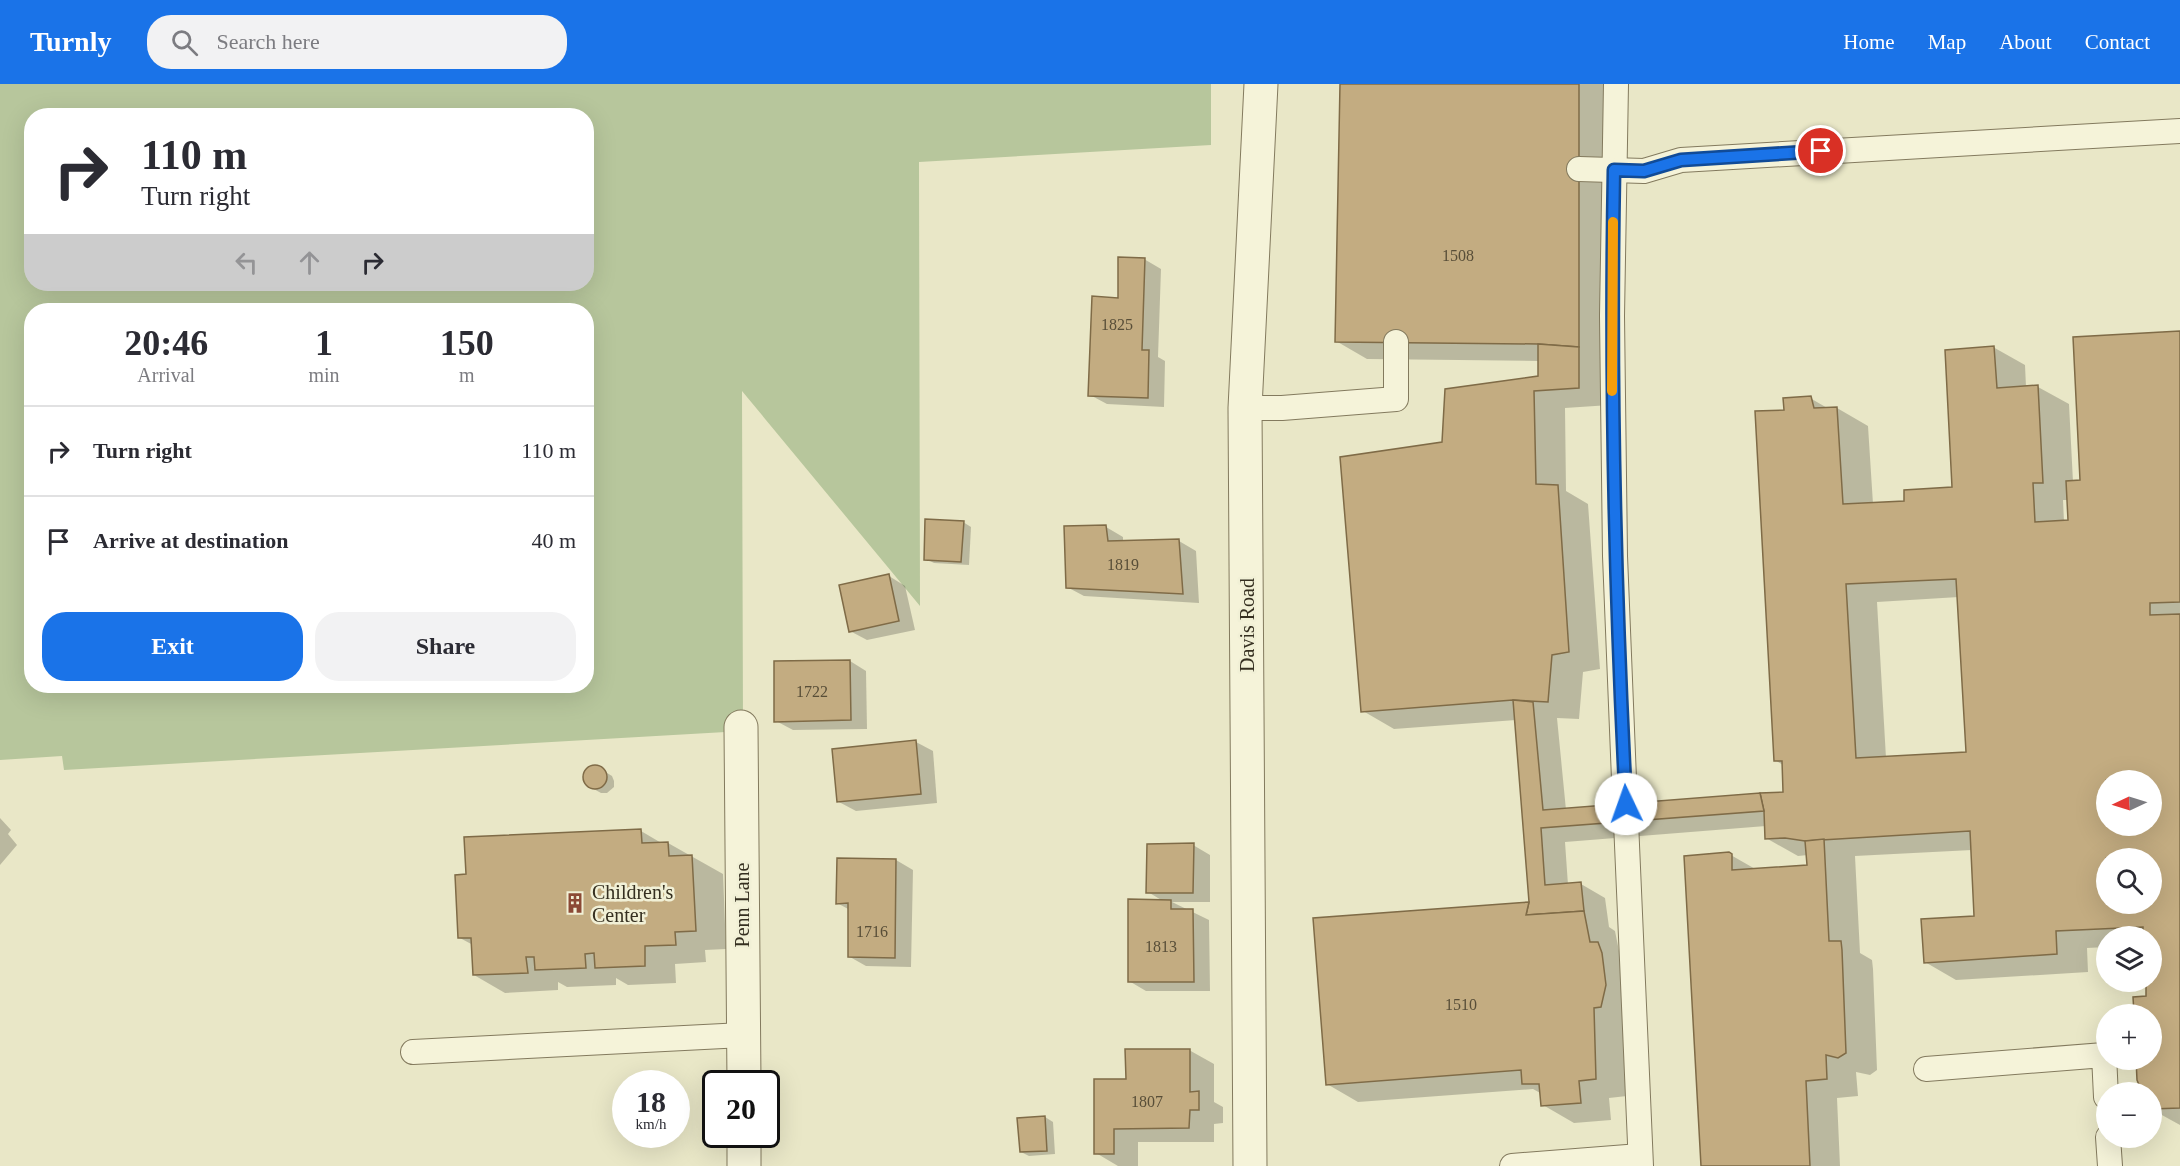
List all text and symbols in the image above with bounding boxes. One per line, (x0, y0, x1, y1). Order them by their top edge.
search box (147, 15, 567, 69)
text: Turnly (30, 26, 111, 57)
icon: search (168, 26, 201, 59)
text: Search here (216, 29, 320, 54)
text: Home (1843, 30, 1895, 54)
text: Map (1928, 30, 1966, 54)
text: About (1999, 30, 2052, 54)
text: Contact (2085, 30, 2150, 54)
pin (1795, 125, 1846, 176)
icon: right (42, 132, 120, 210)
text: 110 m (141, 132, 247, 178)
icon: arrive (1804, 134, 1837, 167)
text: Turn right (141, 181, 250, 211)
icon: left (230, 246, 263, 279)
icon: ahead (293, 246, 326, 279)
icon: right (356, 246, 389, 279)
house number: 1508 (1442, 247, 1474, 264)
house number: 1825 (1101, 316, 1133, 333)
text: 20:46 (124, 323, 208, 363)
text: 1 (315, 323, 333, 363)
text: 150 (440, 323, 494, 363)
text: Arrival (137, 364, 195, 386)
text: min (308, 364, 340, 386)
text: m (459, 364, 475, 386)
icon: right (42, 435, 75, 468)
text: Turn right (93, 438, 192, 463)
text: 110 m (521, 438, 576, 463)
icon: arrive (42, 525, 75, 558)
text: Arrive at destination (93, 528, 289, 553)
text: 40 m (531, 528, 576, 553)
house number: 1819 (1107, 556, 1139, 573)
street label: Davis Road (1236, 578, 1258, 672)
button: Exit (42, 612, 303, 681)
button: Share (315, 612, 576, 681)
house number: 1722 (796, 683, 828, 700)
north arrow (2096, 770, 2162, 836)
map controls (2096, 770, 2162, 1148)
position arrow (1594, 772, 1658, 836)
button: search (2096, 848, 2162, 914)
street label: Penn Lane (731, 862, 753, 947)
place label: Children's Center (592, 881, 674, 926)
building icon: Children's Center (563, 891, 587, 915)
house number: 1716 (856, 923, 888, 940)
button: layers (2096, 926, 2162, 992)
house number: 1813 (1145, 938, 1177, 955)
house number: 1510 (1445, 996, 1477, 1013)
button: + (2096, 1004, 2162, 1070)
speed limit sign: 20 (702, 1070, 780, 1148)
button: − (2096, 1082, 2162, 1148)
text: 18 (636, 1085, 666, 1118)
house number: 1807 (1131, 1093, 1163, 1110)
text: km/h (636, 1116, 666, 1132)

